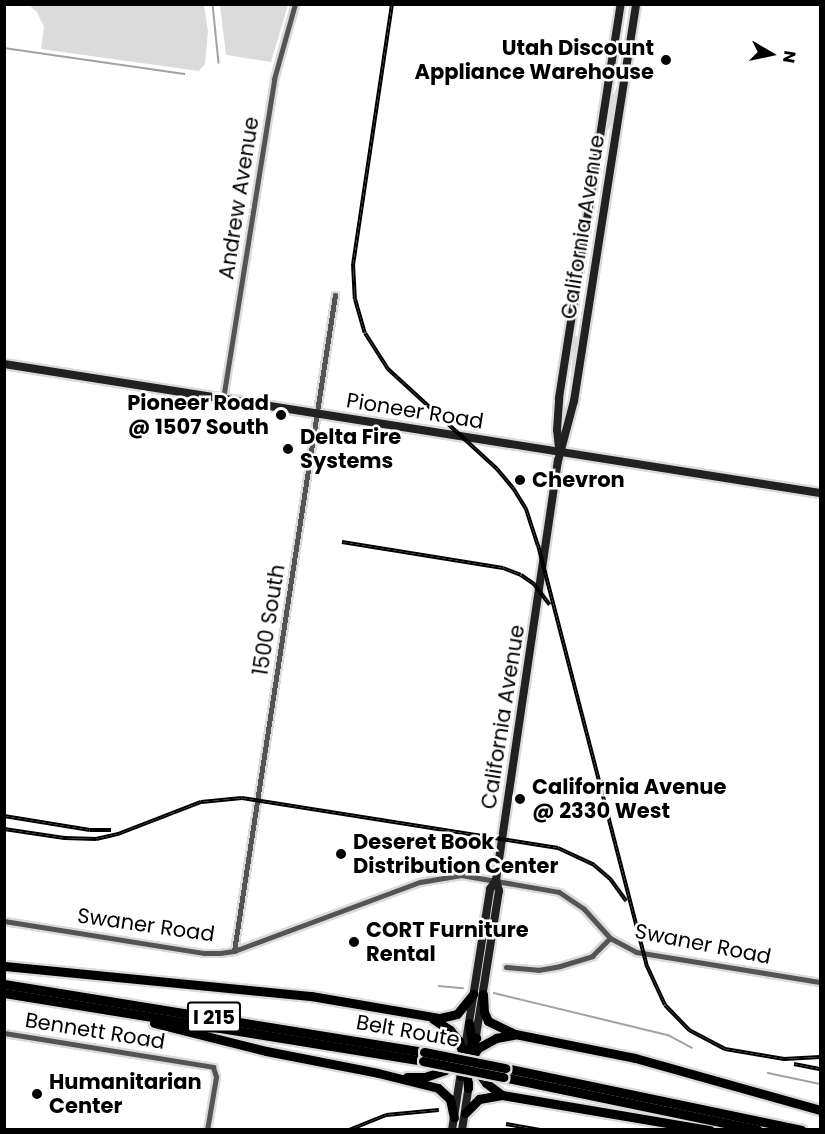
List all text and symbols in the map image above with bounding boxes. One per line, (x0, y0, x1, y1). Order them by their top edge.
north arrow (741, 24, 801, 84)
place label: Utah Discount Appliance Warehouse (414, 35, 654, 85)
text: N (777, 49, 802, 65)
marker: Utah Discount Appliance Warehouse (659, 53, 673, 67)
street label: Andrew Avenue (214, 115, 264, 281)
street label: California Avenue (556, 133, 610, 321)
street label: Pioneer Road (345, 388, 485, 434)
place label: Pioneer Road @ 1507 South (127, 390, 269, 440)
marker: Pioneer Road @ 1507 South (274, 408, 288, 422)
place label: Delta Fire Systems (300, 424, 401, 474)
marker: Delta Fire Systems (281, 442, 295, 456)
place label: Chevron (532, 467, 625, 493)
marker: Chevron (513, 473, 527, 487)
street label: 1500 South (248, 563, 290, 677)
street label: California Avenue (476, 623, 530, 811)
place label: California Avenue @ 2330 West (532, 774, 726, 824)
marker: California Avenue @ 2330 West (513, 792, 527, 806)
place label: Deseret Book Distribution Center (353, 829, 559, 879)
marker: Deseret Book Distribution Center (334, 847, 348, 861)
street label: Swaner Road (76, 903, 216, 947)
place label: CORT Furniture Rental (366, 917, 529, 967)
street label: Swaner Road (633, 918, 773, 970)
marker: CORT Furniture Rental (347, 935, 361, 949)
road number: I 215 (186, 1000, 242, 1034)
street label: Bennett Road (23, 1008, 167, 1054)
street label: Belt Route (354, 1010, 462, 1052)
place label: Humanitarian Center (49, 1069, 202, 1119)
marker: Humanitarian Center (30, 1087, 44, 1101)

